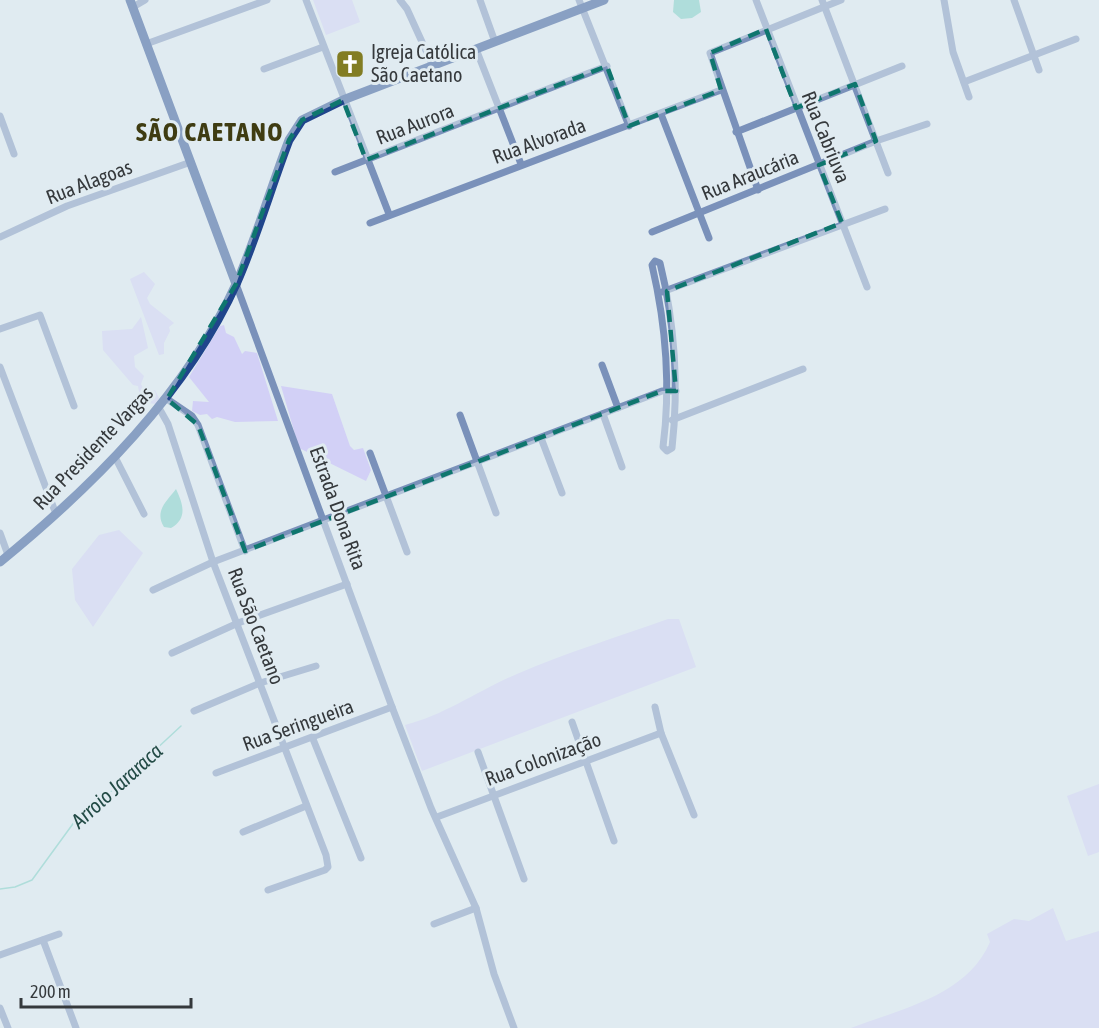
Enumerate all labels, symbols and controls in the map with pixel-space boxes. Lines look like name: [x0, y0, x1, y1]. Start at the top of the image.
place label: Igreja Católica São Caetano: [371, 40, 476, 86]
church icon: Igreja Católica São Caetano: [334, 48, 366, 80]
street label: Rua Cabriuva: [798, 88, 855, 186]
street label: Rua Aurora: [373, 98, 457, 149]
street label: Rua Alvorada: [489, 113, 589, 168]
district label: SÃO CAETANO: [136, 117, 284, 147]
street label: Rua Araucária: [698, 145, 802, 204]
street label: Rua Alagoas: [43, 155, 135, 208]
street label: Rua Presidente Vargas: [28, 381, 157, 514]
street label: Estrada Dona Rita: [305, 443, 371, 573]
street label: Rua São Caetano: [224, 564, 289, 687]
street label: Rua Seringueira: [239, 694, 356, 755]
street label: Rua Colonização: [482, 727, 604, 790]
water label: Arroio Jararaca: [65, 738, 167, 833]
scale bar: [21, 971, 190, 1009]
text: 200 m: [30, 981, 71, 1002]

